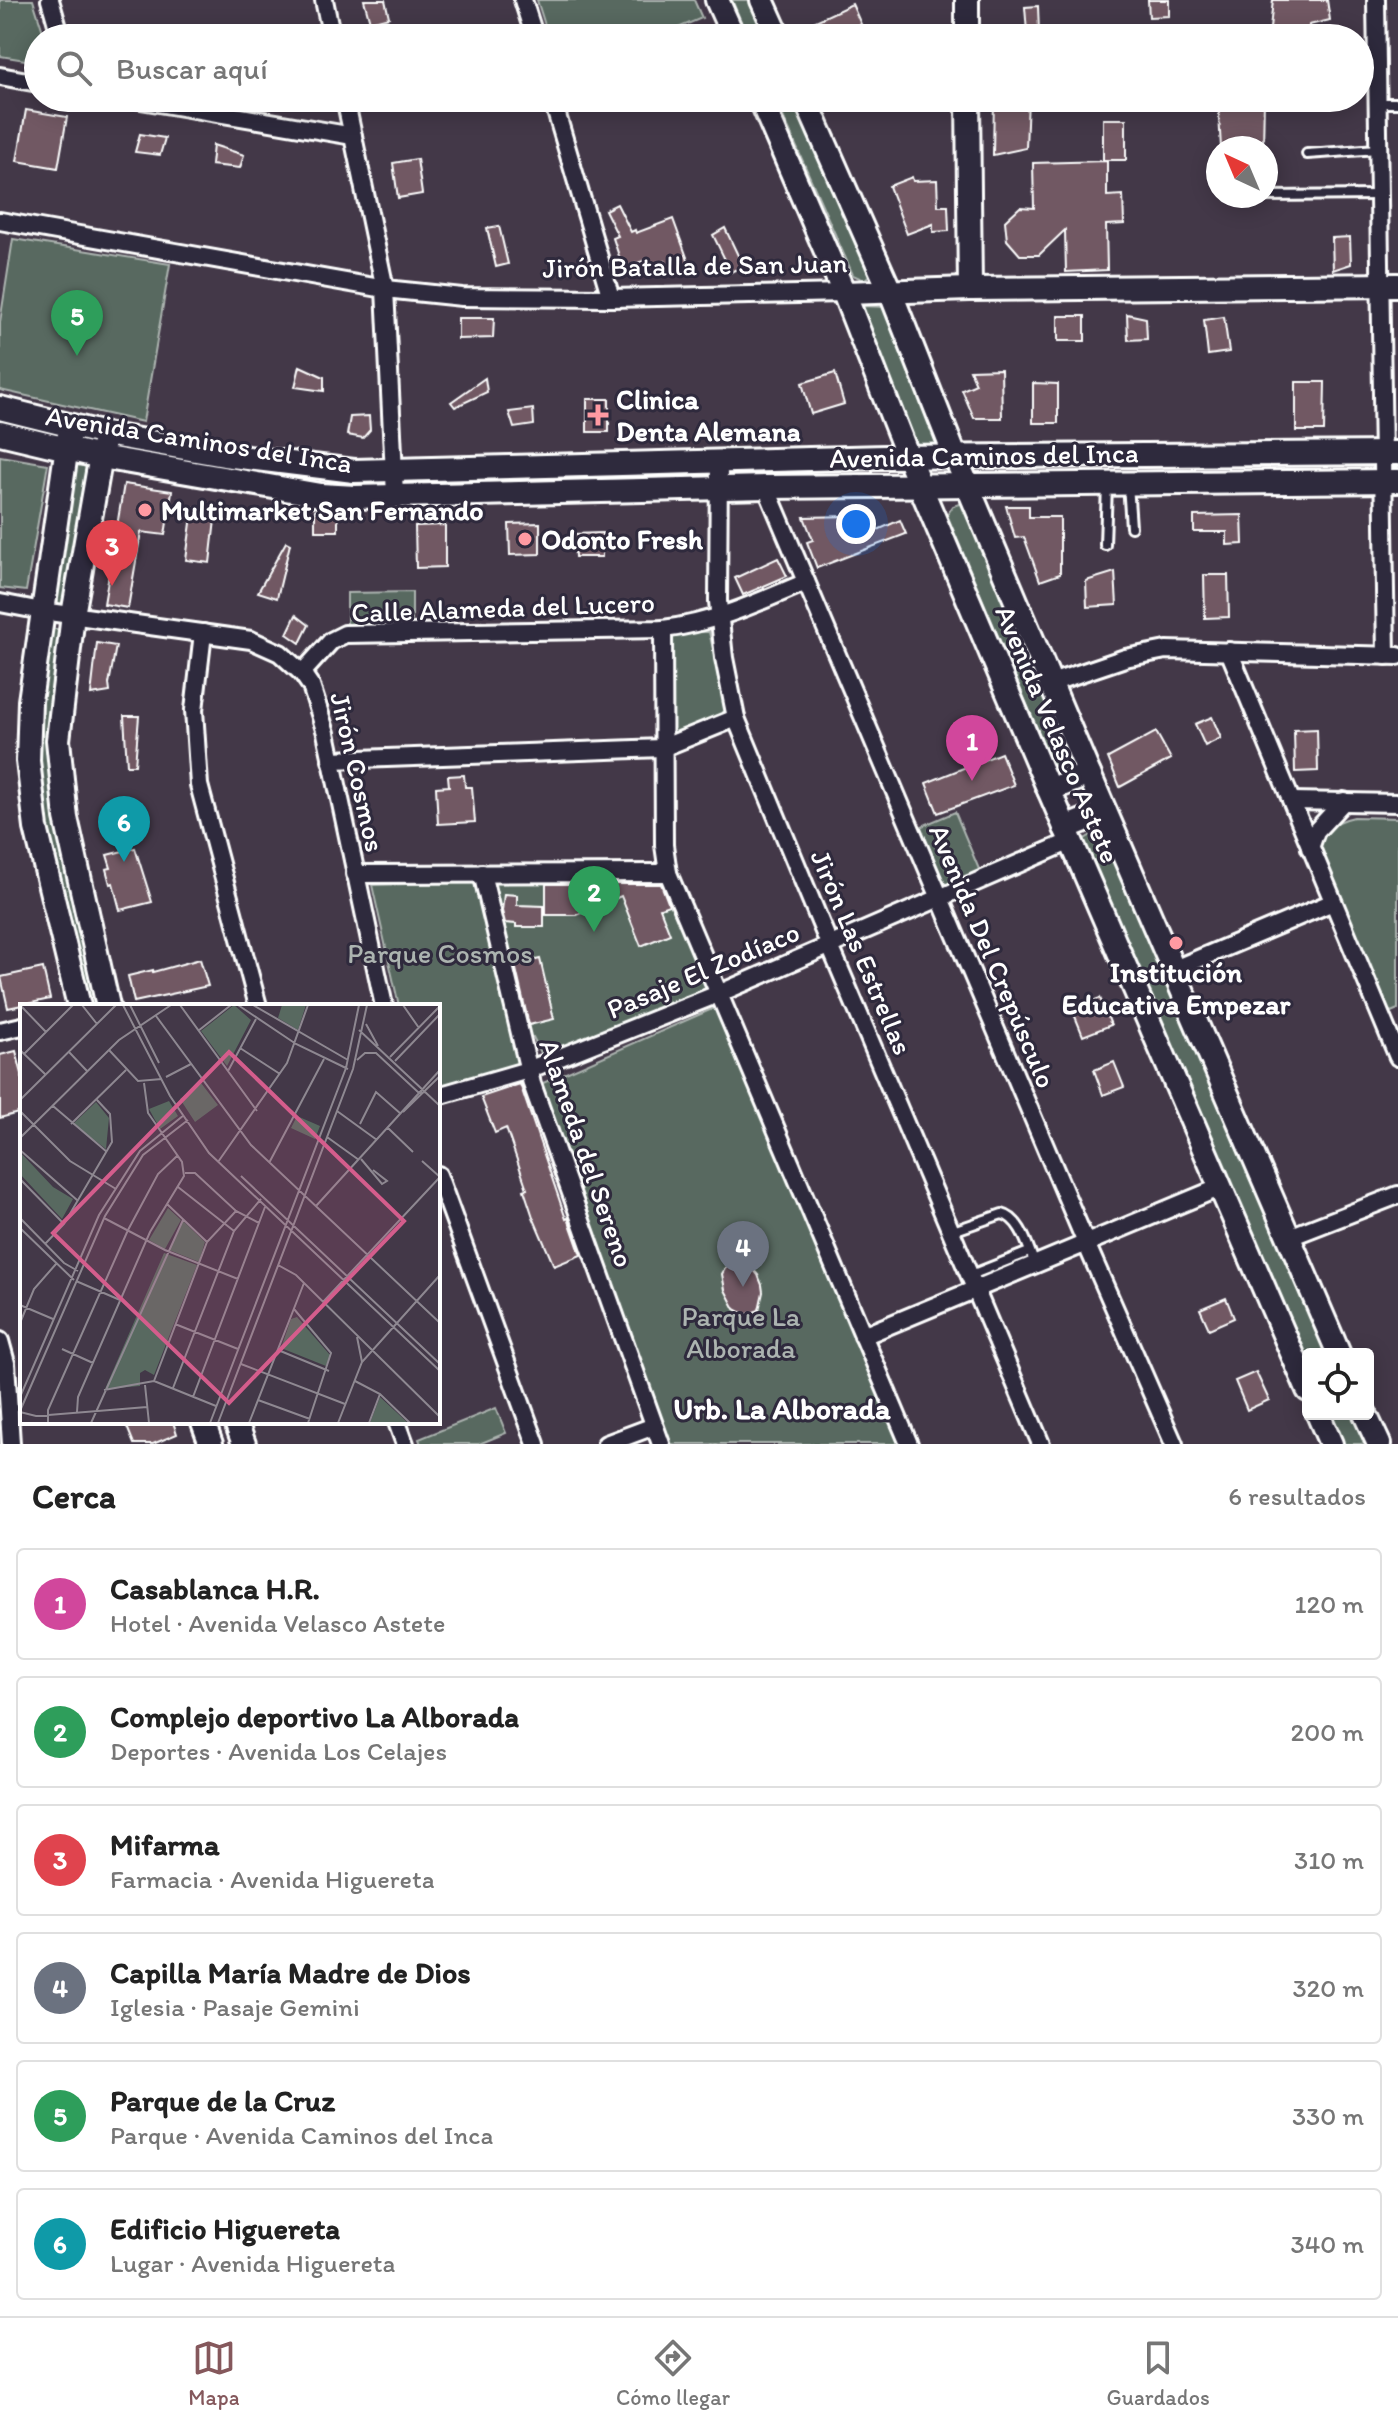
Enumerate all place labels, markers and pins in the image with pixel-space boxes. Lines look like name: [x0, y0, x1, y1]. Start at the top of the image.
pin: 5: [51, 290, 103, 356]
place label: Clinica Denta Alemana: [616, 382, 801, 448]
marker: Clinica Denta Alemana: [587, 404, 609, 426]
place label: Multimarket San Fernando: [161, 493, 483, 527]
marker: Multimarket San Fernando: [136, 501, 154, 519]
pin: 3: [86, 520, 138, 586]
place label: Odonto Fresh: [541, 522, 704, 556]
marker: Odonto Fresh: [516, 530, 534, 548]
pin: 1: [946, 715, 998, 781]
pin: 6: [98, 796, 150, 862]
pin: 2: [568, 866, 620, 932]
marker: Institución Educativa Empezar: [1167, 934, 1185, 952]
place label: Institución Educativa Empezar: [1062, 955, 1291, 1021]
pin: 4: [717, 1221, 769, 1287]

